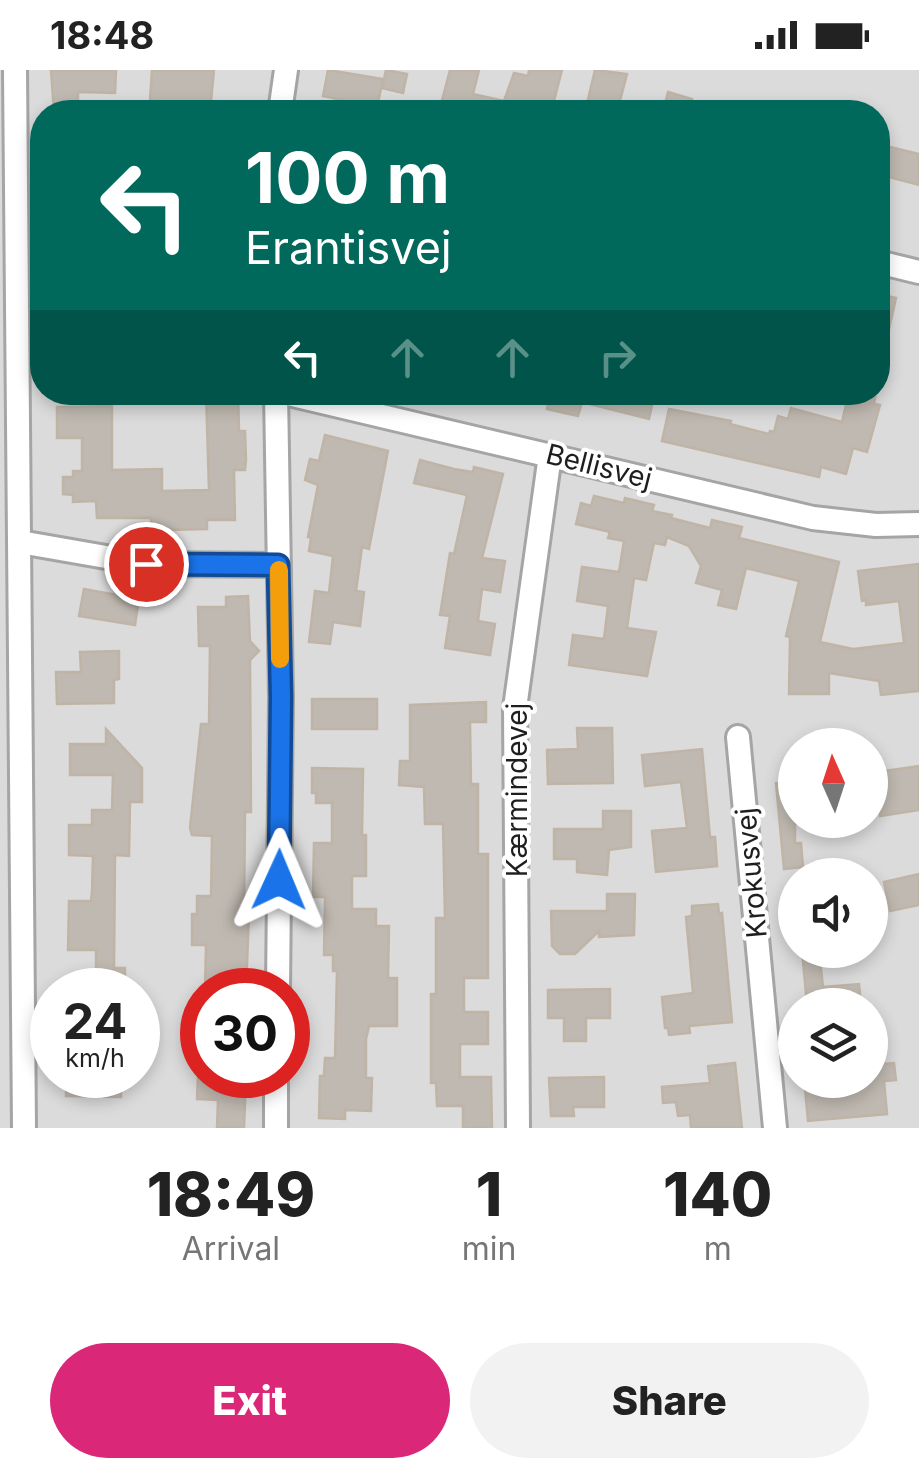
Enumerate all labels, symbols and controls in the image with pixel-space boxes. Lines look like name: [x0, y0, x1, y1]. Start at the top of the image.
text: 18:48: [50, 12, 154, 58]
text: 100 m: [245, 135, 450, 220]
icon: left: [80, 140, 210, 270]
text: Erantisvej: [245, 220, 452, 275]
icon: left: [275, 330, 330, 385]
icon: ahead: [380, 330, 435, 385]
icon: ahead: [485, 330, 540, 385]
icon: right: [590, 330, 645, 385]
street label: Bellisvej: [542, 436, 656, 496]
pin: [104, 522, 189, 607]
icon: arrive: [119, 537, 174, 592]
street label: Kærmindevej: [500, 703, 534, 877]
north arrow: [778, 728, 888, 838]
map controls: [778, 728, 888, 1098]
street label: Krokusvej: [728, 806, 774, 940]
position arrow: [227, 828, 331, 932]
button: sound: [778, 858, 888, 968]
speed limit sign: 30: [180, 968, 310, 1098]
button: layers: [778, 988, 888, 1098]
text: 24: [63, 991, 127, 1051]
text: km/h: [65, 1043, 125, 1073]
text: 18:49: [147, 1158, 315, 1230]
text: 1: [476, 1158, 502, 1230]
text: 140: [663, 1158, 772, 1230]
text: Arrival: [182, 1229, 280, 1268]
text: min: [462, 1229, 516, 1268]
text: m: [704, 1229, 732, 1268]
button: Exit: [50, 1343, 450, 1458]
button: Share: [470, 1343, 869, 1458]

